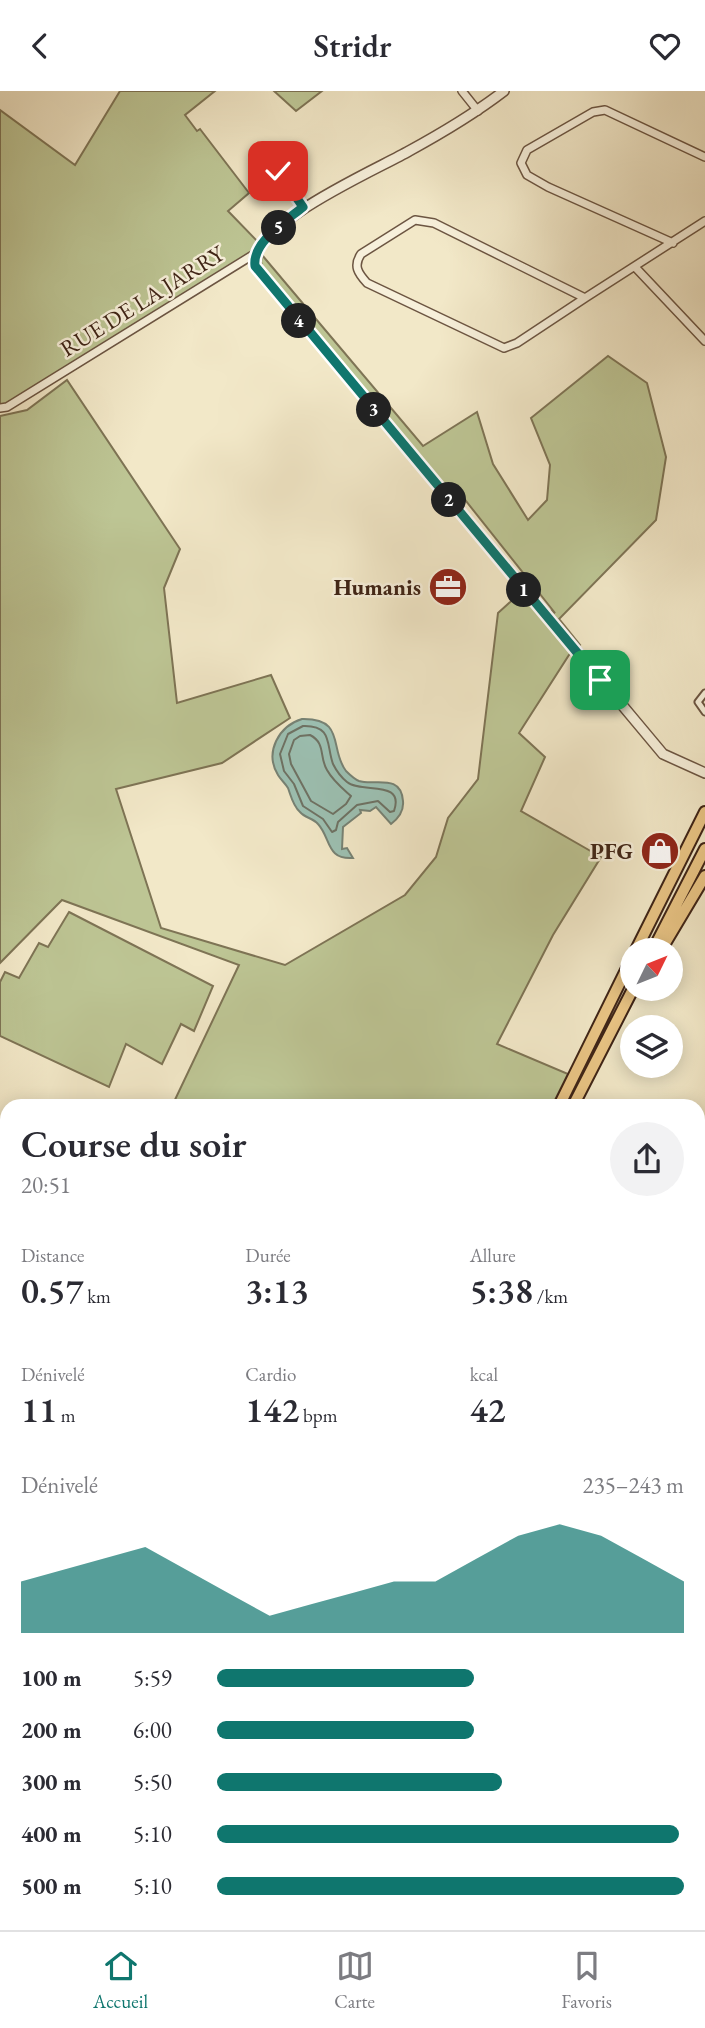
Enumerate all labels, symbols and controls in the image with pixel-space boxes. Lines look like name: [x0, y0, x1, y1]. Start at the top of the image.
text: Stridr: [314, 25, 391, 67]
icon: back: [21, 27, 59, 65]
icon: heart: [646, 27, 684, 65]
pin: [248, 141, 308, 201]
icon: check: [259, 152, 297, 190]
pin: 5: [262, 211, 296, 245]
text: 5: [273, 215, 284, 240]
street label: RUE DE LA JARRY: [54, 238, 231, 363]
pin: 4: [282, 303, 316, 338]
text: 4: [293, 308, 304, 333]
pin: 3: [356, 393, 392, 427]
text: 3: [368, 397, 379, 422]
pin: 2: [432, 483, 466, 517]
text: 2: [443, 487, 454, 512]
office icon: Humanis: [427, 566, 469, 608]
place label: Humanis: [334, 572, 421, 602]
pin: 1: [506, 573, 542, 607]
text: 1: [518, 577, 529, 602]
pin: [570, 650, 630, 710]
icon: arrive: [581, 661, 619, 699]
shop icon: PFG: [639, 830, 681, 872]
place label: PFG: [590, 836, 633, 866]
north arrow: [620, 938, 682, 1001]
map controls: [620, 938, 683, 1078]
button: layers: [620, 1015, 683, 1078]
text: Course du soir: [21, 1119, 247, 1168]
button: share: [610, 1122, 684, 1196]
text: 20:51: [21, 1170, 71, 1200]
text: Distance: [21, 1243, 84, 1268]
text: Durée: [245, 1243, 291, 1268]
text: Allure: [470, 1243, 516, 1268]
text: 0.57: [21, 1268, 83, 1313]
text: 3:13: [245, 1268, 309, 1313]
text: 5:38: [470, 1268, 533, 1313]
text: km: [83, 1284, 111, 1309]
text: /km: [533, 1284, 568, 1309]
text: Dénivelé: [21, 1362, 85, 1387]
text: Cardio: [245, 1362, 296, 1387]
text: kcal: [470, 1362, 498, 1387]
text: 11: [21, 1387, 57, 1432]
text: 142: [245, 1387, 299, 1432]
text: 42: [470, 1387, 506, 1432]
text: m: [57, 1403, 76, 1428]
text: bpm: [299, 1403, 337, 1428]
text: Dénivelé: [21, 1470, 98, 1500]
text: 235–243 m: [583, 1470, 684, 1500]
text: 100 m: [21, 1663, 82, 1693]
text: 5:59: [133, 1663, 172, 1693]
text: 200 m: [21, 1715, 82, 1745]
text: 6:00: [133, 1715, 172, 1745]
text: 300 m: [21, 1767, 82, 1797]
text: 5:50: [133, 1767, 172, 1797]
text: 400 m: [21, 1819, 82, 1849]
text: 5:10: [133, 1819, 172, 1849]
text: 500 m: [21, 1871, 82, 1901]
text: 5:10: [133, 1871, 172, 1901]
tab: Accueil: [93, 1947, 148, 2014]
tab: Carte: [334, 1947, 375, 2014]
tab: Favoris: [561, 1947, 612, 2014]

